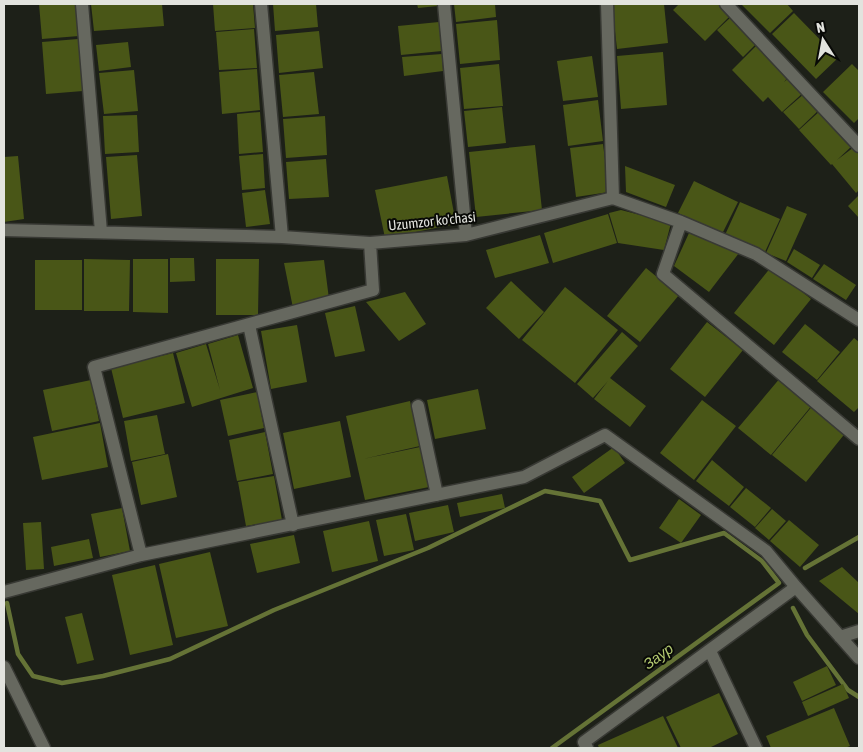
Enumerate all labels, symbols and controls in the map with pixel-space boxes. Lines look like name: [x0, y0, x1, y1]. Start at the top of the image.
north arrow: [798, 15, 848, 65]
text: N: [815, 19, 826, 36]
street label: Uzumzor ko'chasi: [387, 208, 477, 234]
water label: Заур: [640, 639, 676, 673]

